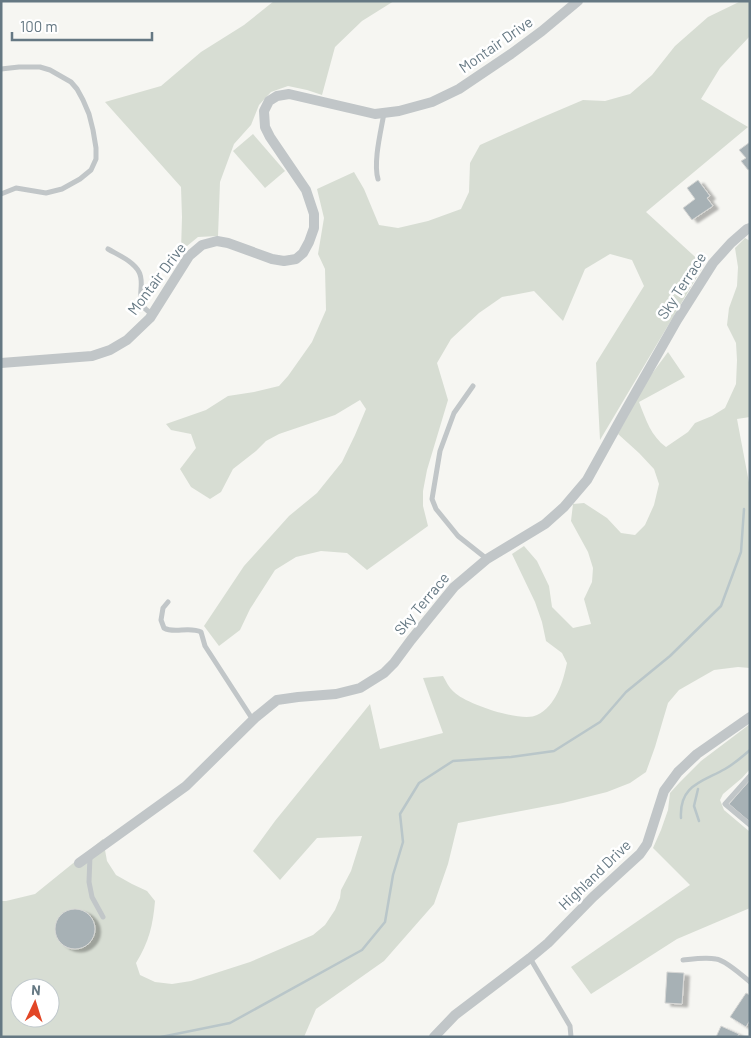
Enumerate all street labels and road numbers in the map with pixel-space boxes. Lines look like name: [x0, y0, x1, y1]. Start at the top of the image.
street label: Montair Drive: [455, 12, 536, 76]
street label: Montair Drive: [123, 239, 189, 318]
street label: Sky Terrace: [653, 249, 709, 322]
street label: Sky Terrace: [390, 568, 453, 638]
street label: Highland Drive: [554, 835, 634, 913]

